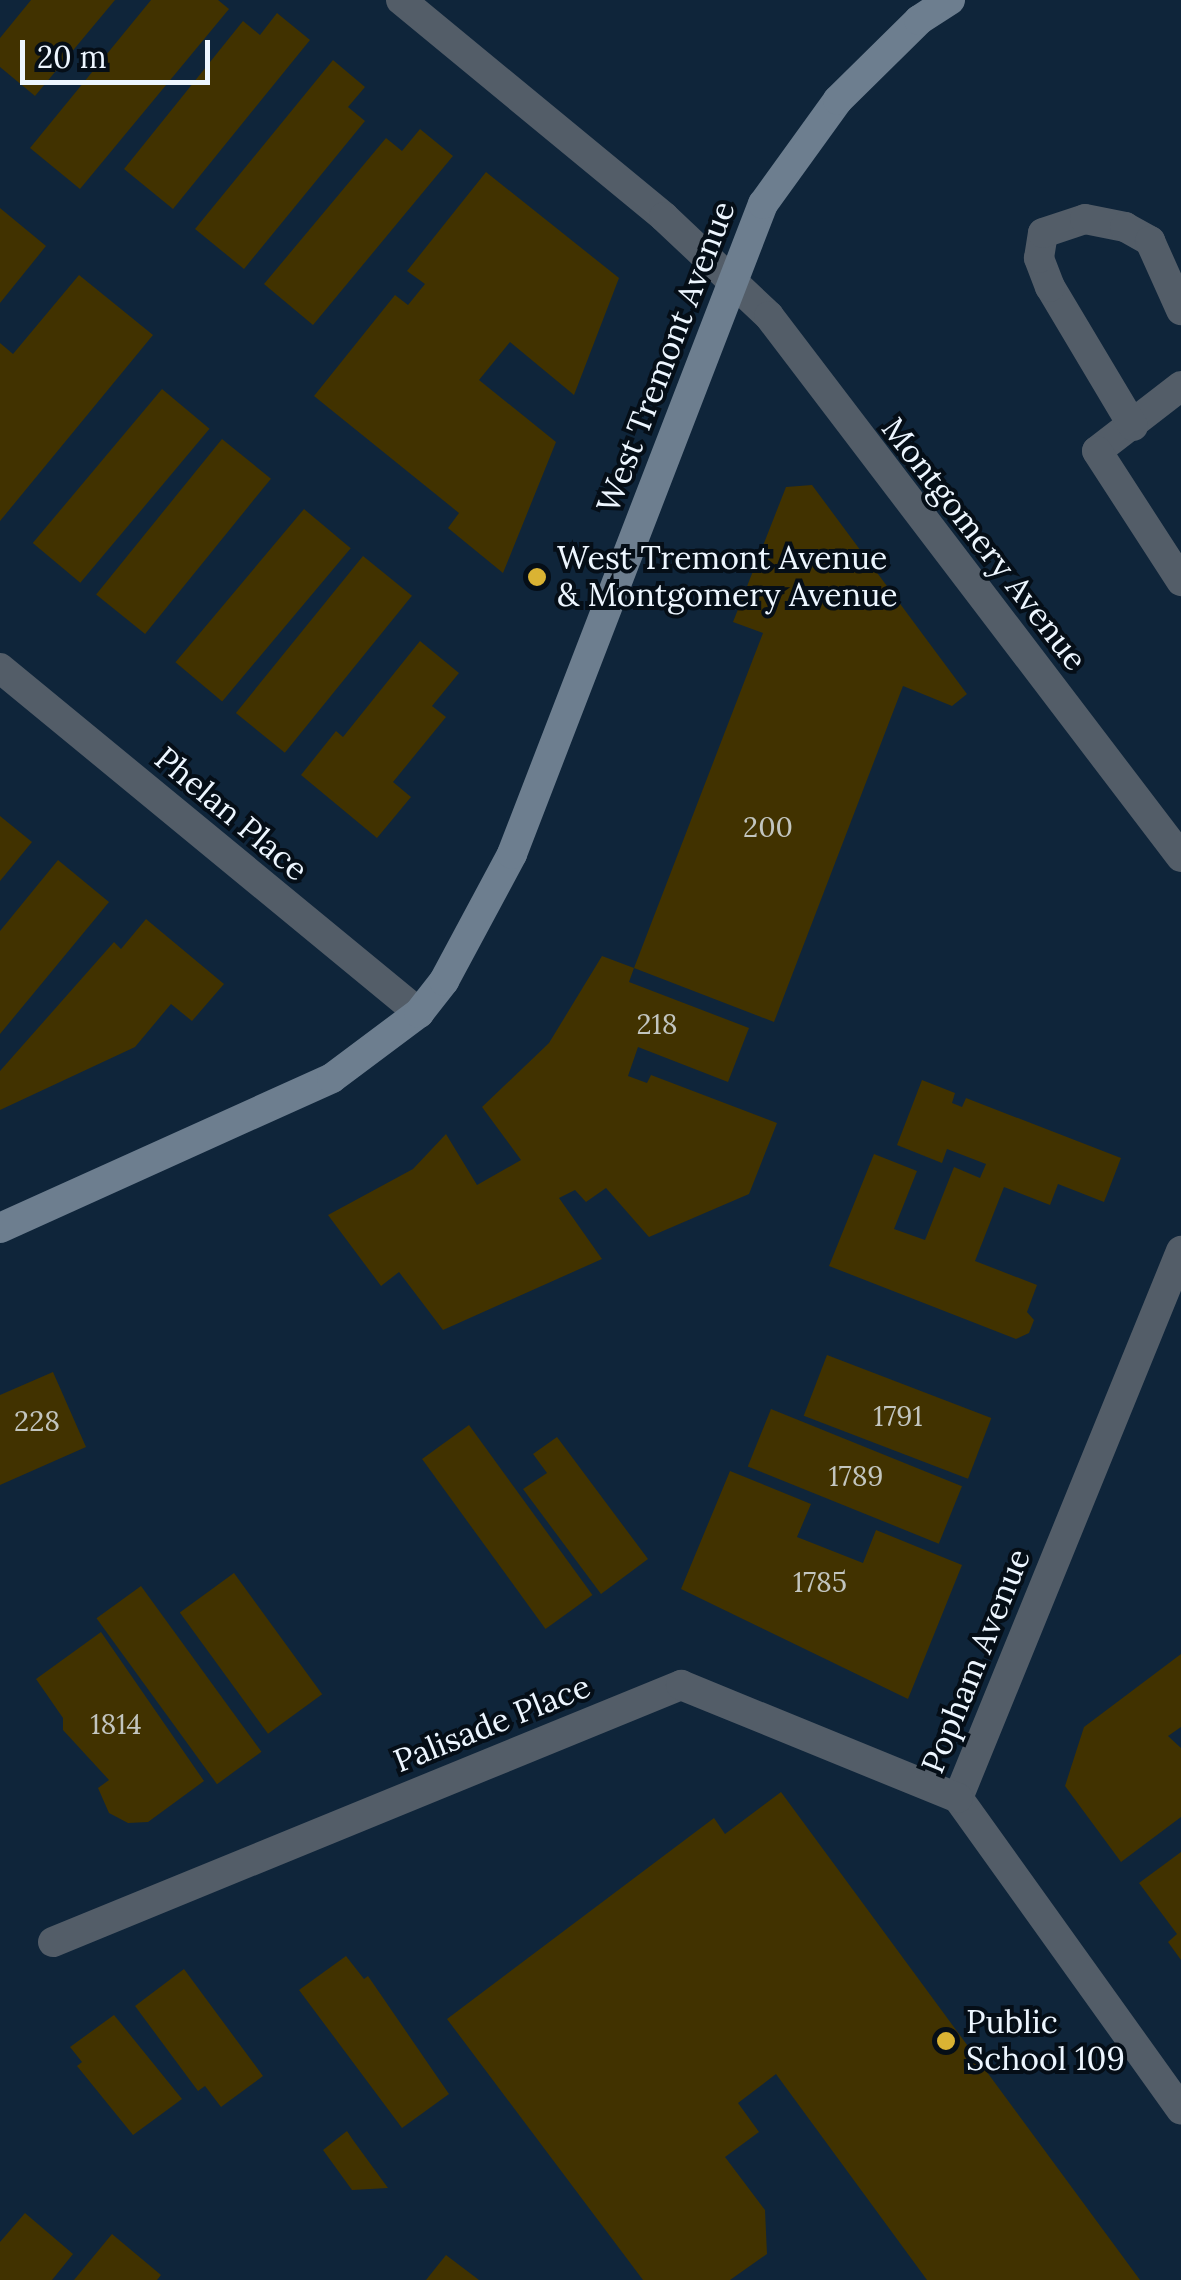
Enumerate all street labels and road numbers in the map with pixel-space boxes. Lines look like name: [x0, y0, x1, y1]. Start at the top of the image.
street label: West Tremont Avenue: [589, 196, 743, 518]
street label: Montgomery Avenue: [873, 410, 1095, 678]
street label: Phelan Place: [147, 739, 315, 889]
street label: Popham Avenue: [914, 1543, 1038, 1779]
street label: Palisade Place: [388, 1667, 596, 1781]

